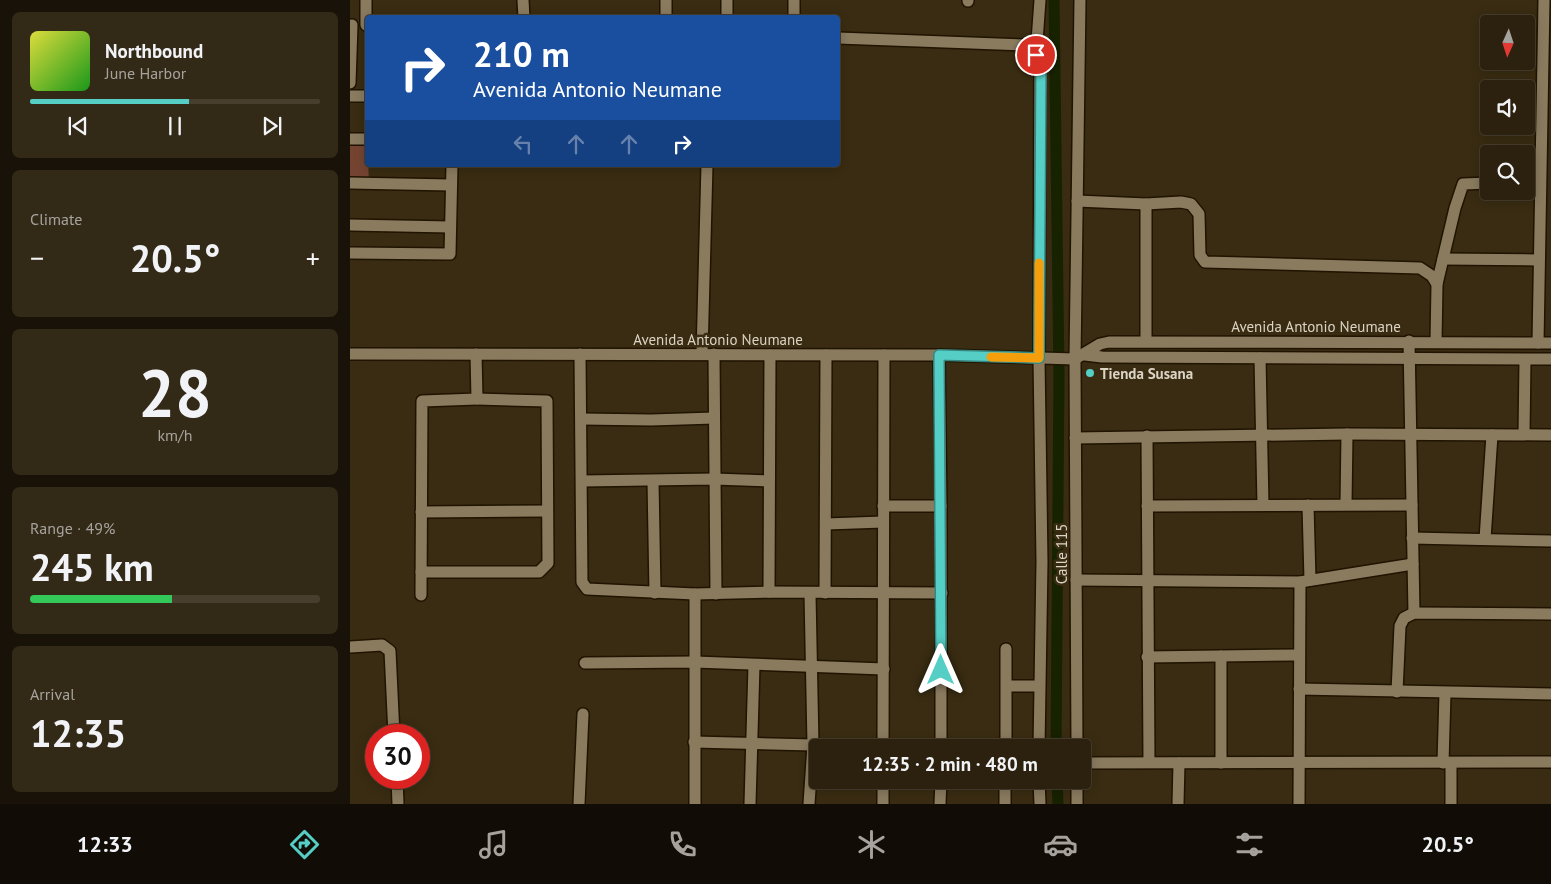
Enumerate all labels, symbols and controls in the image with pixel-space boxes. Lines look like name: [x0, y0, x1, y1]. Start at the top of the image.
north arrow: [1480, 15, 1535, 70]
map controls: [1480, 15, 1535, 200]
text: 210 m: [473, 31, 570, 77]
pin: [1015, 34, 1057, 76]
icon: right: [390, 35, 455, 100]
text: Northbound: [105, 39, 203, 63]
icon: arrive: [1022, 41, 1050, 69]
text: June Harbor: [105, 63, 186, 83]
text: Avenida Antonio Neumane: [473, 75, 722, 103]
button: sound: [1480, 80, 1535, 135]
icon: previous: [64, 112, 92, 140]
icon: pause: [161, 112, 189, 140]
icon: next: [258, 112, 286, 140]
icon: left: [509, 130, 537, 158]
icon: ahead: [562, 130, 590, 158]
icon: ahead: [615, 130, 643, 158]
icon: right: [668, 130, 696, 158]
button: search: [1480, 145, 1535, 200]
text: Climate: [30, 209, 82, 229]
text: 20.5°: [130, 233, 220, 282]
text: −: [30, 239, 44, 276]
text: +: [306, 239, 320, 276]
street label: Avenida Antonio Neumane: [1231, 317, 1401, 336]
street label: Avenida Antonio Neumane: [633, 330, 803, 349]
text: 28: [138, 350, 212, 434]
place label: Tienda Susana: [1100, 364, 1193, 383]
marker: Tienda Susana: [1084, 367, 1096, 379]
text: km/h: [157, 425, 193, 445]
text: Range · 49%: [30, 518, 115, 538]
street label: Calle 115: [1052, 524, 1071, 584]
text: 245 km: [30, 542, 154, 591]
position arrow: [914, 643, 966, 695]
text: Arrival: [30, 684, 75, 704]
text: 12:35: [30, 708, 126, 757]
speed limit sign: 30: [365, 724, 430, 789]
text: 12:35 · 2 min · 480 m: [862, 752, 1038, 776]
icon: directions: [287, 827, 322, 862]
icon: music: [476, 827, 511, 862]
icon: phone: [665, 827, 700, 862]
icon: climate: [854, 827, 889, 862]
icon: car: [1043, 827, 1078, 862]
icon: filters: [1232, 827, 1267, 862]
text: 12:33: [77, 830, 133, 858]
text: 20.5°: [1421, 830, 1474, 858]

